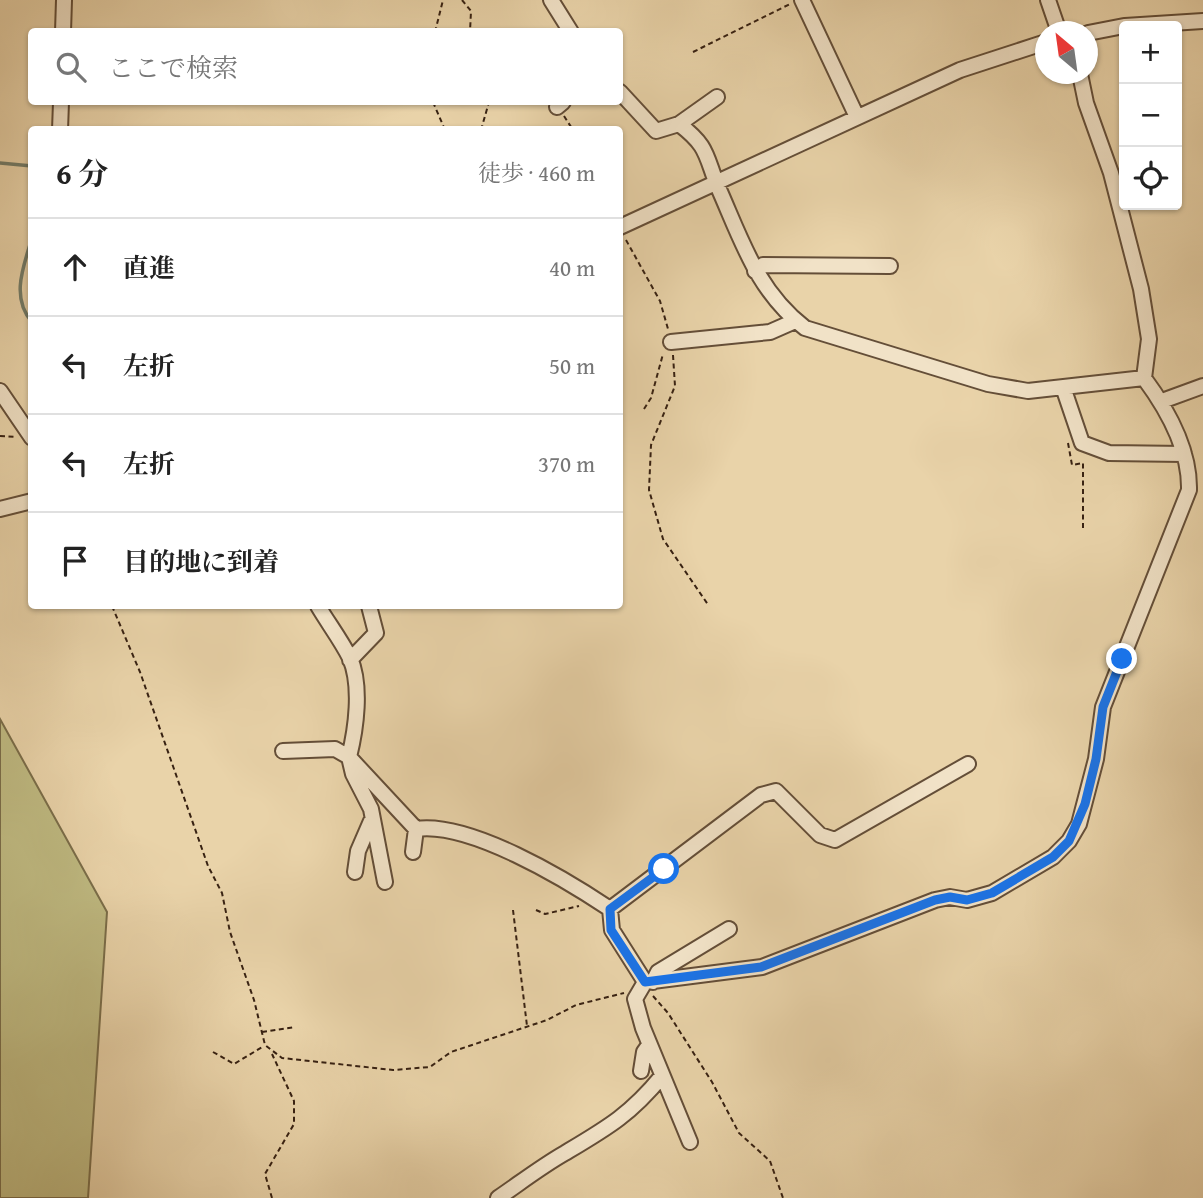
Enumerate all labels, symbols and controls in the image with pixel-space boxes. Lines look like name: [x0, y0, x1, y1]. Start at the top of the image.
north arrow: [1035, 21, 1098, 84]
map controls: [1119, 21, 1182, 210]
button: +: [1119, 21, 1182, 84]
search box: [28, 28, 623, 105]
icon: search: [52, 48, 90, 86]
text: ここで検索: [108, 48, 238, 87]
button: −: [1119, 84, 1182, 147]
button: locate: [1119, 147, 1182, 210]
text: 6 分: [56, 151, 108, 195]
text: 徒歩 · 460 m: [478, 156, 595, 189]
icon: ahead: [56, 248, 94, 286]
text: 直進: [123, 248, 175, 287]
text: 40 m: [549, 251, 595, 284]
icon: left: [56, 346, 94, 384]
text: 左折: [123, 346, 175, 385]
text: 50 m: [549, 349, 595, 382]
icon: left: [56, 444, 94, 482]
text: 左折: [123, 444, 175, 483]
text: 370 m: [538, 447, 595, 480]
icon: arrive: [56, 542, 94, 580]
text: 目的地に到着: [123, 542, 279, 581]
route end: [1106, 643, 1137, 674]
route start: [648, 853, 679, 884]

